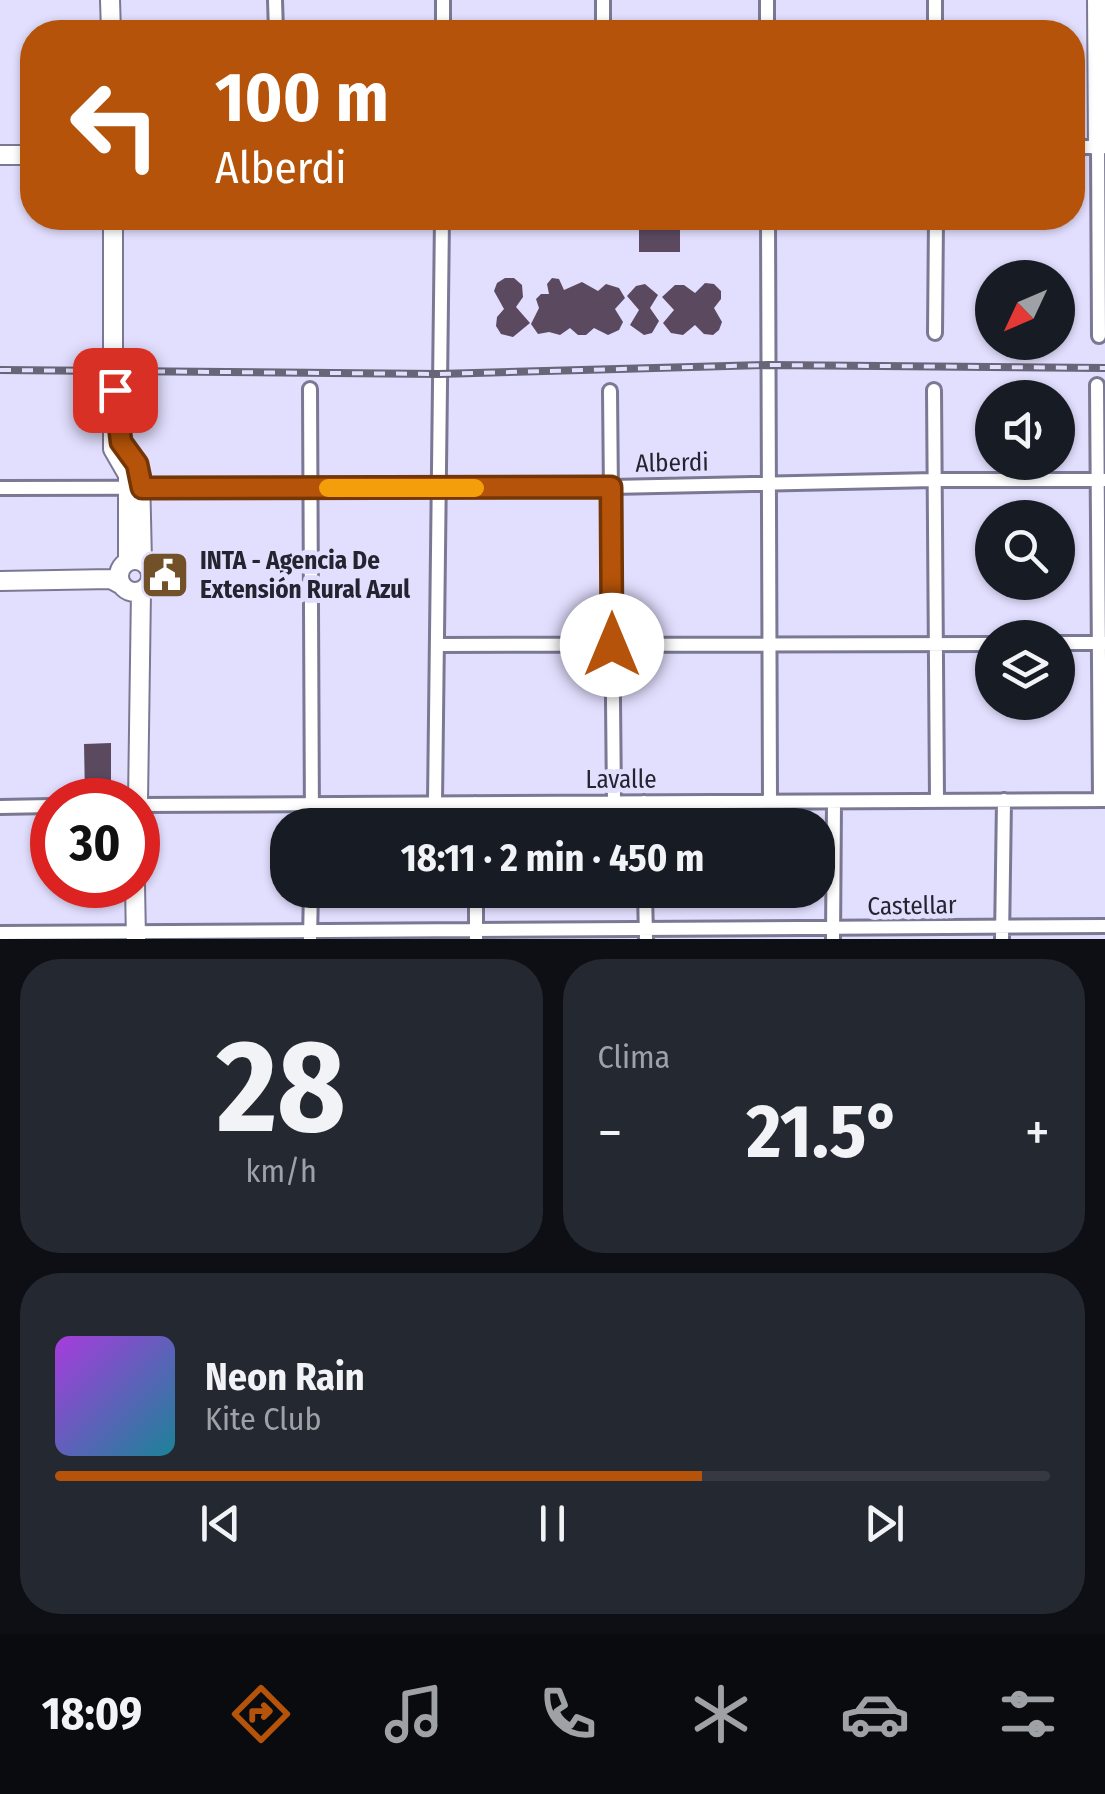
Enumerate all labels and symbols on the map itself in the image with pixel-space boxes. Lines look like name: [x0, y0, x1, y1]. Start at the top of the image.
north arrow: [975, 260, 1075, 360]
pin: [73, 348, 158, 433]
street label: Alberdi: [635, 447, 709, 479]
place label: INTA - Agencia De Extensión Rural Azul: [200, 546, 410, 605]
public building icon: INTA - Agencia De Extensión Rural Azul: [139, 549, 191, 601]
position arrow: [560, 593, 664, 697]
street label: Lavalle: [586, 765, 656, 795]
speed limit sign: 30: [30, 778, 160, 908]
street label: Castellar: [867, 890, 957, 922]

